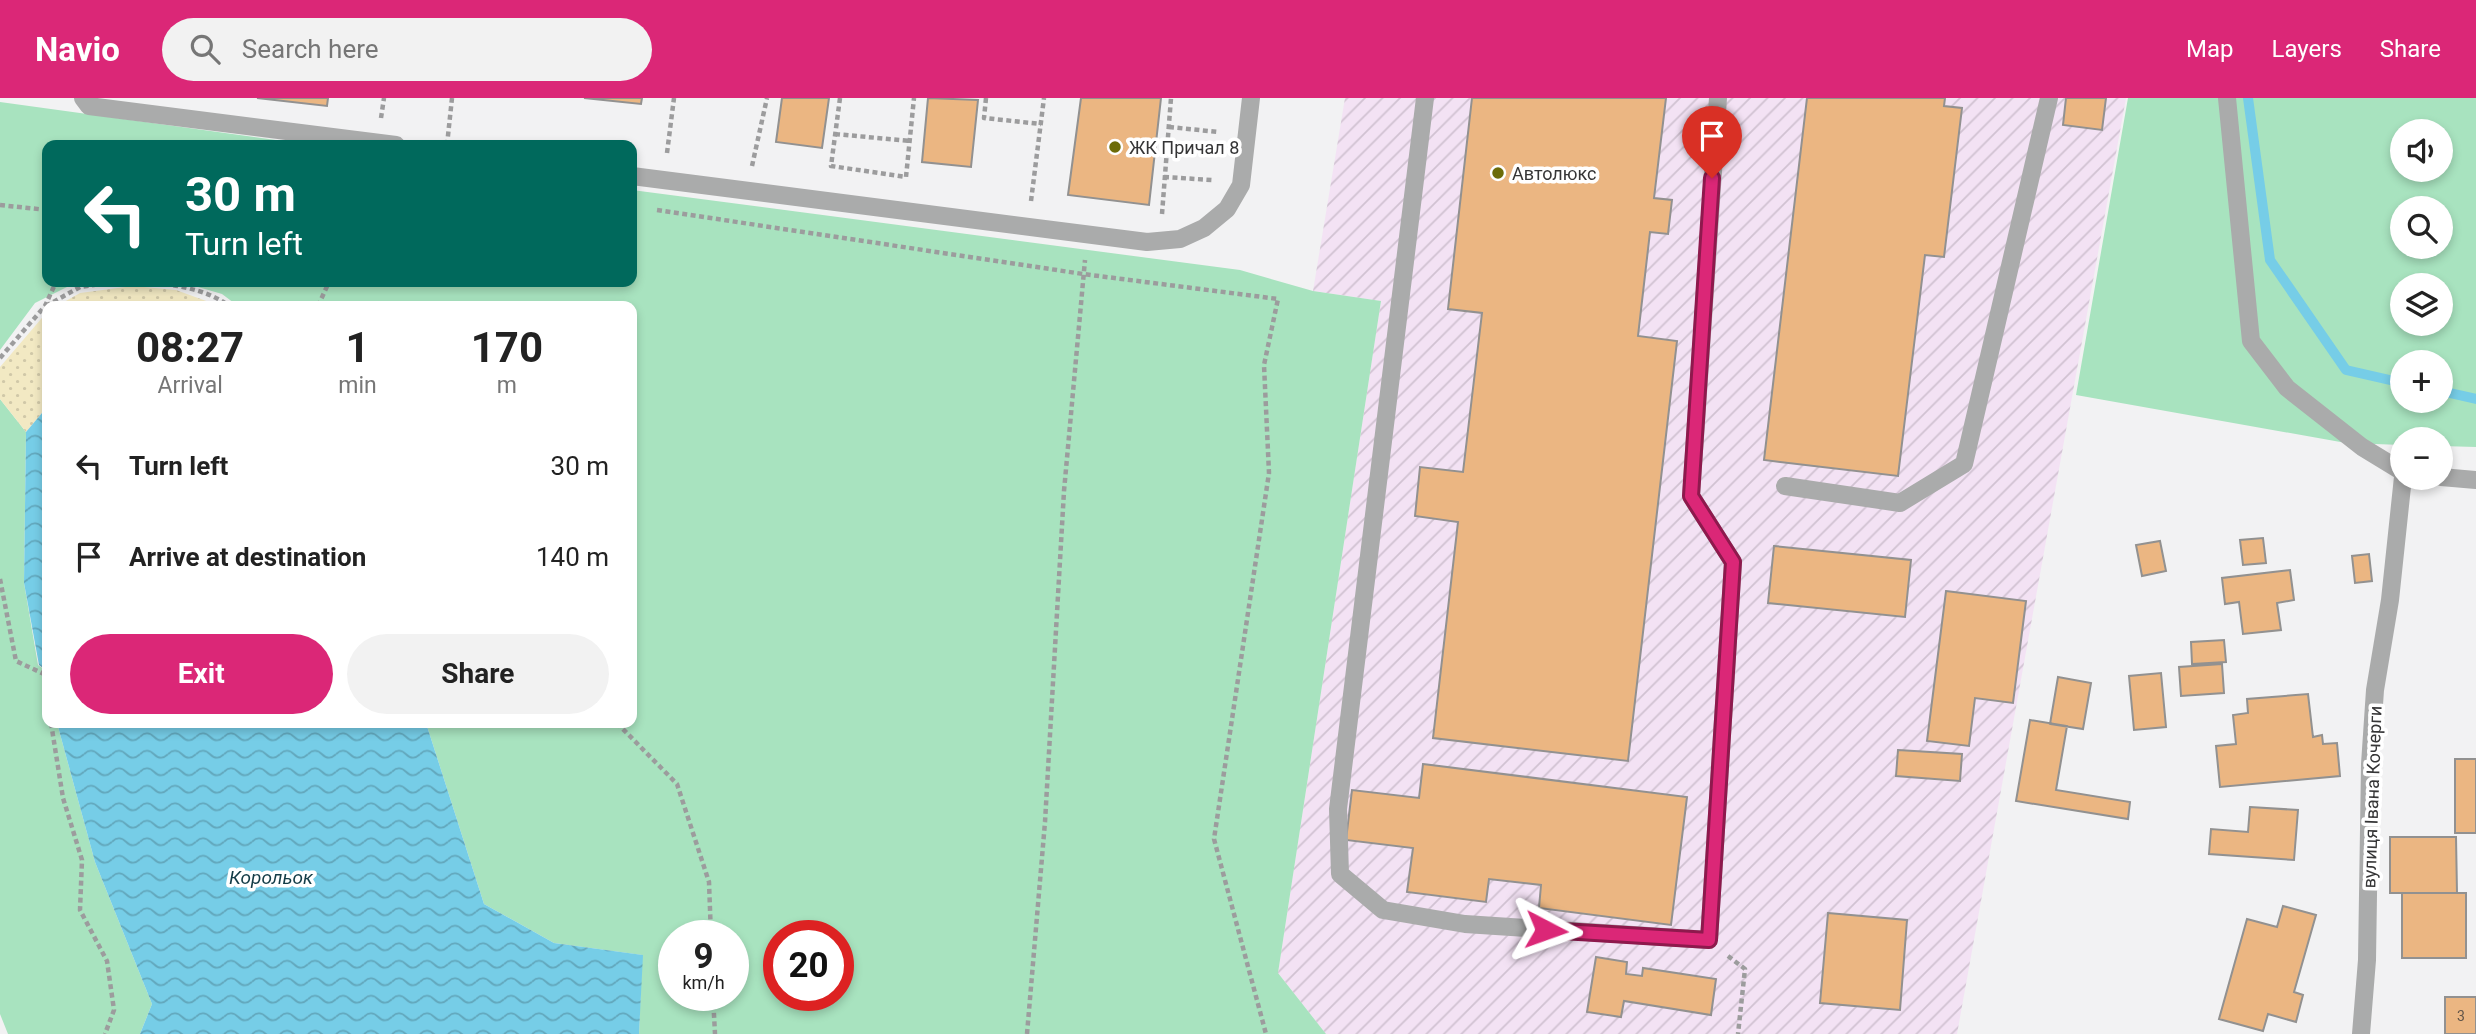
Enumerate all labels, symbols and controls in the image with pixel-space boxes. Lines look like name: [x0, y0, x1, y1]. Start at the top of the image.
search box: [162, 18, 652, 81]
text: Navio: [35, 30, 120, 69]
icon: search: [186, 30, 224, 68]
text: Search here: [242, 34, 379, 64]
text: Map: [2186, 35, 2234, 63]
text: Layers: [2272, 35, 2342, 63]
text: Share: [2380, 35, 2441, 63]
pin: [1682, 106, 1742, 178]
icon: arrive: [1693, 117, 1731, 155]
map controls: [2390, 119, 2453, 490]
button: sound: [2390, 119, 2453, 182]
place label: ЖК Причал 8: [1129, 137, 1239, 158]
marker: ЖК Причал 8: [1107, 139, 1123, 155]
place label: Автолюкс: [1512, 163, 1596, 184]
marker: Автолюкс: [1490, 165, 1506, 181]
text: 30 m: [185, 166, 296, 223]
icon: left: [70, 168, 161, 259]
button: search: [2390, 196, 2453, 259]
text: Turn left: [185, 225, 303, 263]
button: layers: [2390, 273, 2453, 336]
text: 08:27: [136, 323, 244, 372]
text: 1: [345, 323, 370, 372]
text: 170: [471, 323, 543, 372]
button: +: [2390, 350, 2453, 413]
text: Arrival: [157, 372, 223, 399]
text: min: [338, 372, 377, 399]
text: m: [497, 372, 517, 399]
button: −: [2390, 427, 2453, 490]
icon: left: [70, 447, 108, 485]
text: Turn left: [129, 451, 228, 481]
text: 30 m: [551, 451, 609, 481]
icon: arrive: [70, 538, 108, 576]
text: Arrive at destination: [129, 542, 366, 572]
text: 140 m: [536, 542, 609, 572]
button: Exit: [70, 634, 333, 714]
button: Share: [347, 634, 609, 714]
street label: вулиця Івана Кочерги: [2358, 705, 2386, 889]
water label: Корольок: [229, 866, 314, 889]
position arrow: [1509, 893, 1583, 967]
speed limit sign: 20: [763, 920, 854, 1011]
text: 9: [693, 936, 714, 977]
text: km/h: [682, 972, 725, 993]
house number: 3: [2457, 1008, 2465, 1024]

